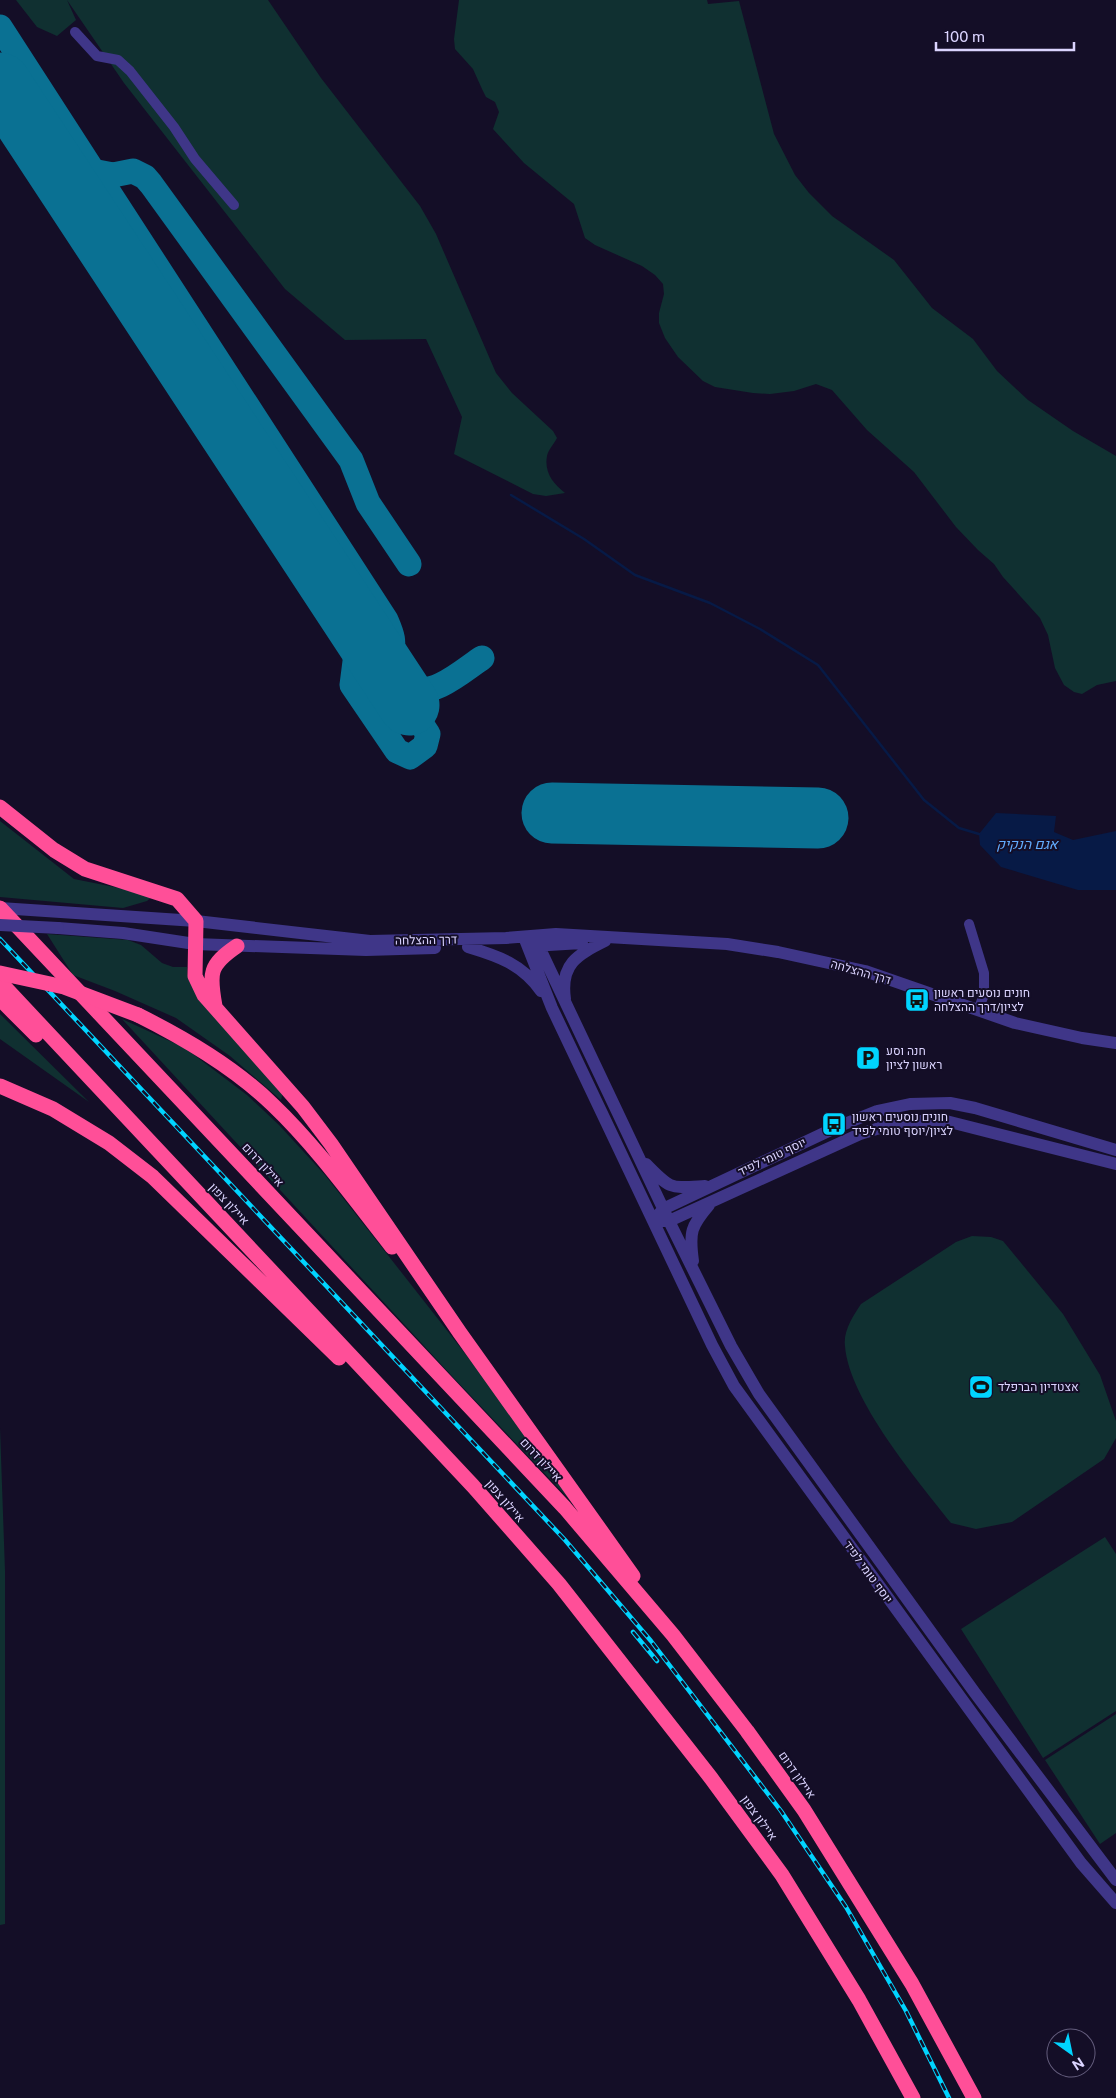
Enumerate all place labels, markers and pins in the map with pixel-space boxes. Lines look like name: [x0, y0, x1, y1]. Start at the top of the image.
place label: חונים נוסעים ראשון לציון/דרך ההצלחה: [934, 986, 1030, 1014]
bus stop icon: חונים נוסעים ראשון לציון/דרך ההצלחה: [904, 987, 930, 1013]
place label: חנה וסע ראשון לציון: [886, 1044, 942, 1072]
parking icon: חנה וסע ראשון לציון: [855, 1045, 881, 1071]
place label: חונים נוסעים ראשון לציון/יוסף טומי לפיד: [852, 1110, 953, 1138]
bus stop icon: חונים נוסעים ראשון לציון/יוסף טומי לפיד: [821, 1111, 847, 1137]
sports icon: אצטדיון הברפלד: [968, 1374, 994, 1400]
place label: אצטדיון הברפלד: [998, 1380, 1079, 1394]

